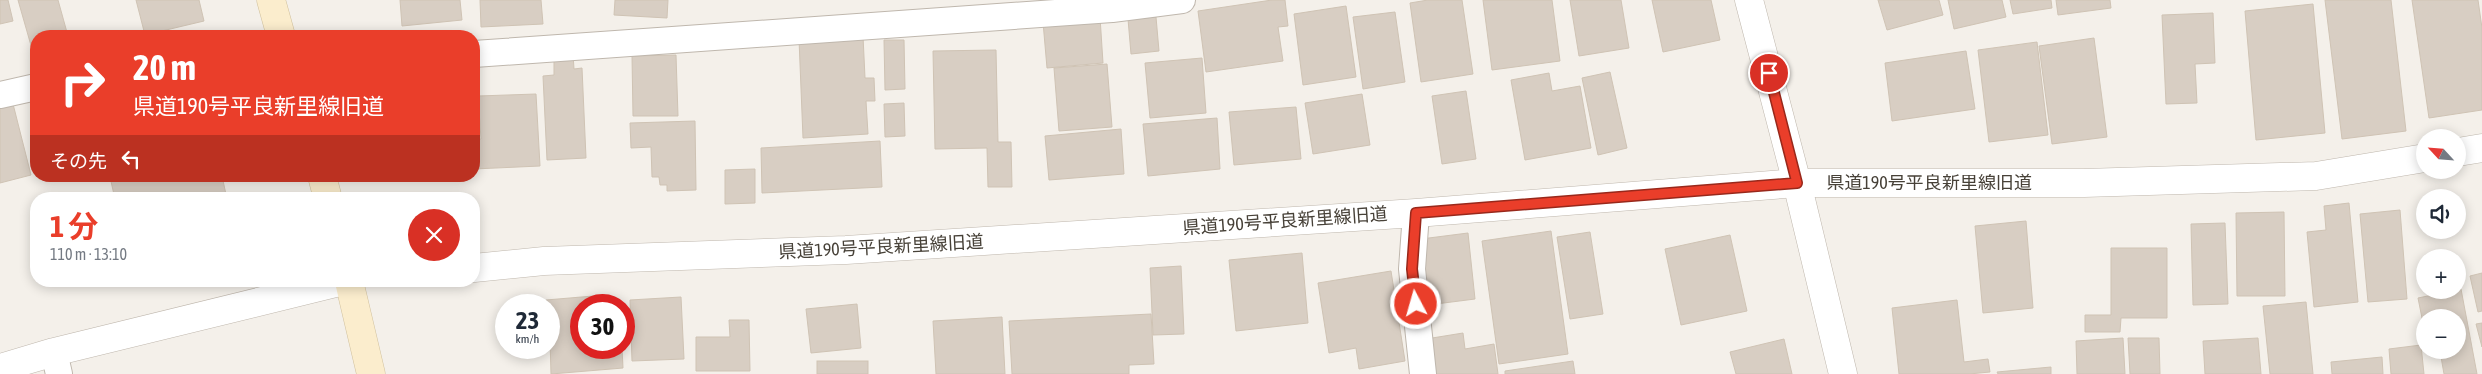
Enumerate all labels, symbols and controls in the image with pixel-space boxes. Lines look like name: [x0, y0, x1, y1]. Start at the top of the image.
text: 20 m: [133, 47, 196, 87]
icon: right: [50, 50, 115, 115]
pin: [1748, 52, 1790, 94]
icon: arrive: [1755, 59, 1783, 87]
text: 県道190号平良新里線旧道: [133, 93, 384, 119]
north arrow: [2416, 129, 2466, 179]
map controls: [2416, 129, 2466, 359]
icon: left: [117, 145, 145, 173]
text: その先: [50, 150, 107, 172]
street label: 県道190号平良新里線旧道: [1826, 172, 2032, 193]
button: sound: [2416, 189, 2466, 239]
street label: 県道190号平良新里線旧道: [1182, 203, 1388, 238]
text: 1 分: [50, 209, 98, 243]
button: close: [408, 209, 460, 261]
street label: 県道190号平良新里線旧道: [778, 231, 984, 262]
text: 110 m · 13:10: [50, 245, 127, 263]
button: +: [2416, 249, 2466, 299]
position arrow: [1389, 277, 1441, 329]
speed limit sign: 30: [570, 294, 635, 359]
text: 23: [516, 306, 539, 334]
button: −: [2416, 309, 2466, 359]
text: km/h: [516, 332, 539, 346]

